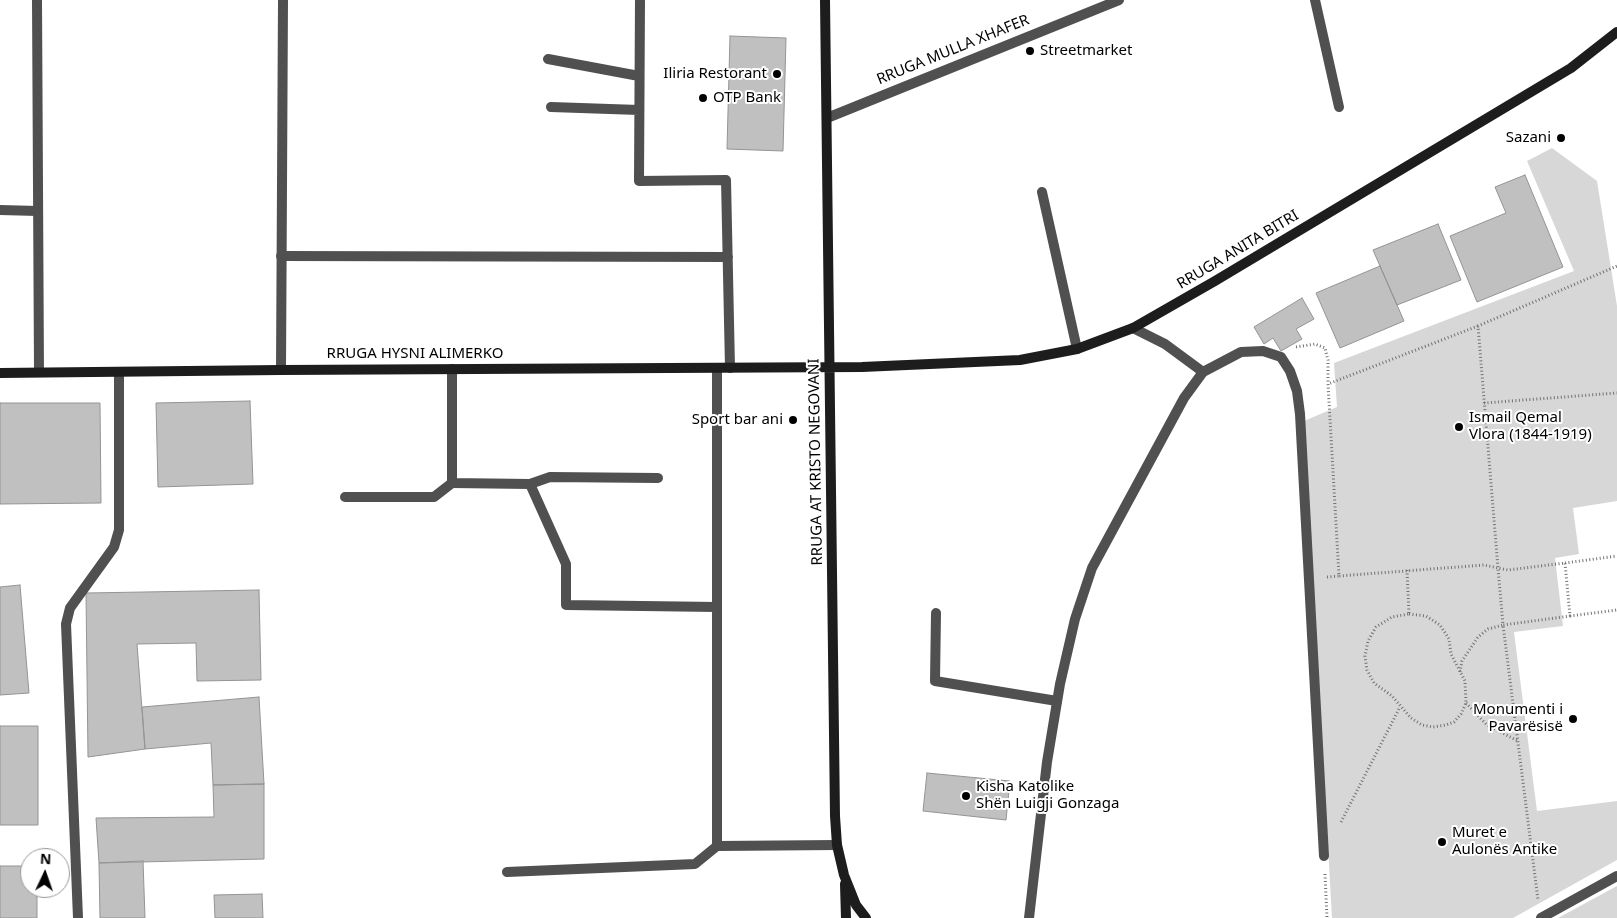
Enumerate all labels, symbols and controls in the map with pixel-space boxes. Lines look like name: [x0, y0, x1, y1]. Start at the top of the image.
street label: RRUGA MULLA XHAFER: [874, 11, 1032, 89]
place label: Streetmarket: [1040, 42, 1132, 60]
marker: Streetmarket: [1024, 45, 1036, 57]
place label: Iliria Restorant: [663, 65, 767, 83]
marker: Iliria Restorant: [771, 68, 783, 80]
place label: OTP Bank: [713, 89, 781, 107]
marker: OTP Bank: [697, 92, 709, 104]
place label: Sazani: [1506, 129, 1551, 147]
marker: Sazani: [1555, 132, 1567, 144]
street label: RRUGA ANITA BITRI: [1174, 207, 1302, 293]
street label: RRUGA HYSNI ALIMERKO: [327, 345, 503, 363]
street label: RRUGA AT KRISTO NEGOVANI: [805, 358, 827, 566]
place label: Ismail Qemal Vlora (1844-1919): [1469, 409, 1592, 444]
place label: Sport bar ani: [692, 411, 783, 429]
marker: Sport bar ani: [787, 414, 799, 426]
marker: Ismail Qemal Vlora (1844-1919): [1453, 421, 1465, 433]
place label: Monumenti i Pavarësisë: [1473, 701, 1563, 736]
marker: Monumenti i Pavarësisë: [1567, 713, 1579, 725]
place label: Kisha Katolike Shën Luigji Gonzaga: [976, 778, 1119, 813]
marker: Kisha Katolike Shën Luigji Gonzaga: [960, 790, 972, 802]
place label: Muret e Aulonës Antike: [1452, 824, 1557, 859]
marker: Muret e Aulonës Antike: [1436, 836, 1448, 848]
north arrow: [20, 848, 70, 898]
text: N: [40, 849, 52, 868]

